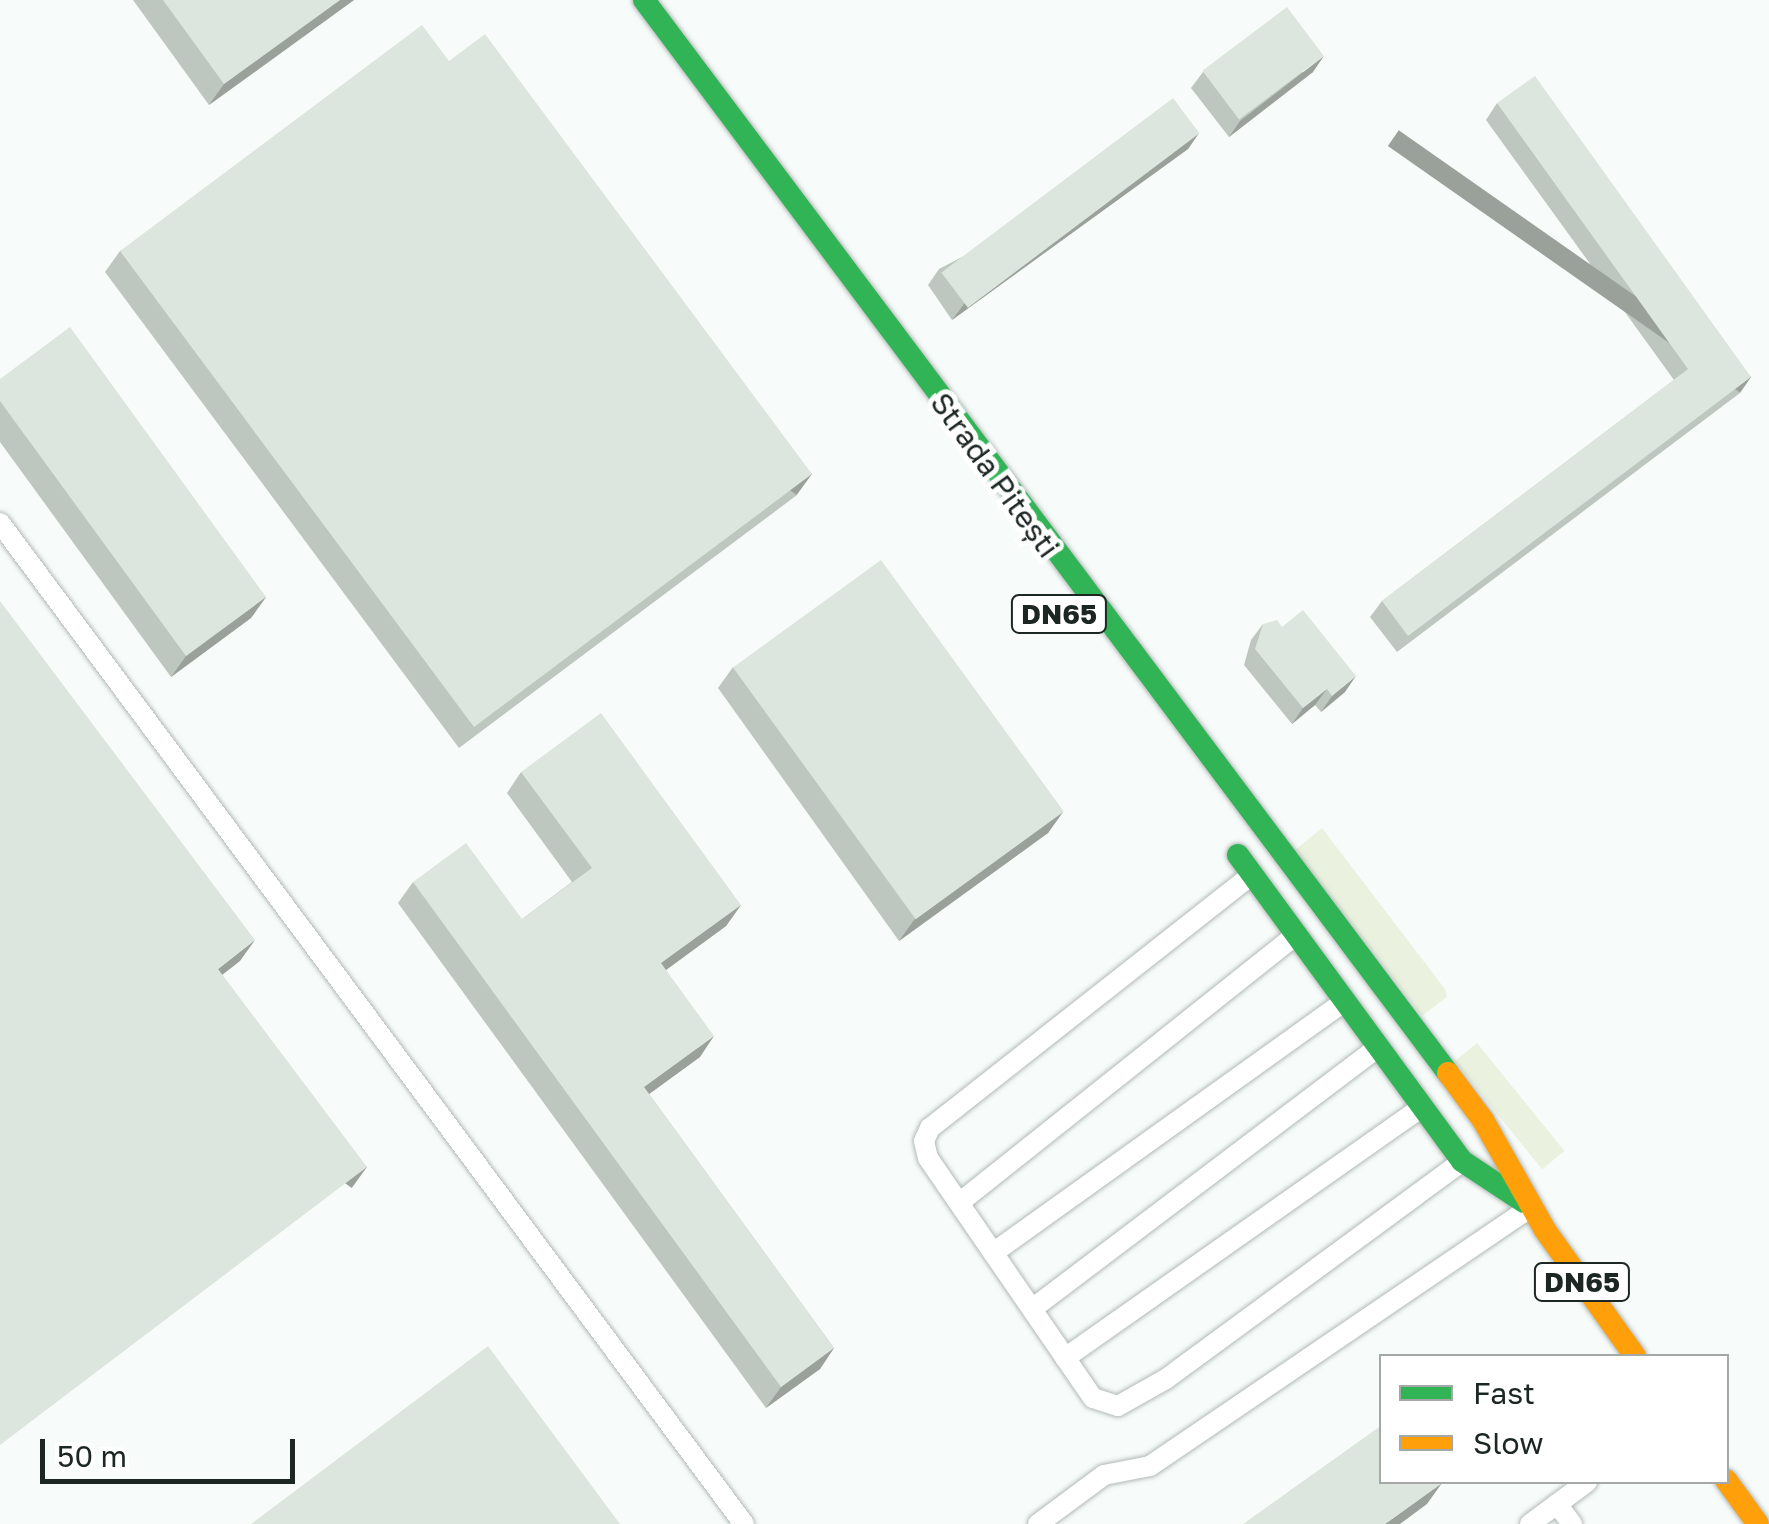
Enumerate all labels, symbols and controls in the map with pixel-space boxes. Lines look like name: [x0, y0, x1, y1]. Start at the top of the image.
street label: Strada Pitești: [923, 386, 1067, 564]
road number: DN65: [1009, 591, 1109, 637]
road number: DN65: [1532, 1259, 1632, 1305]
legend: [1379, 1354, 1729, 1484]
text: Fast: [1473, 1375, 1535, 1411]
scale bar: [45, 1419, 300, 1481]
text: Slow: [1473, 1425, 1544, 1461]
text: 50 m: [57, 1438, 127, 1474]

